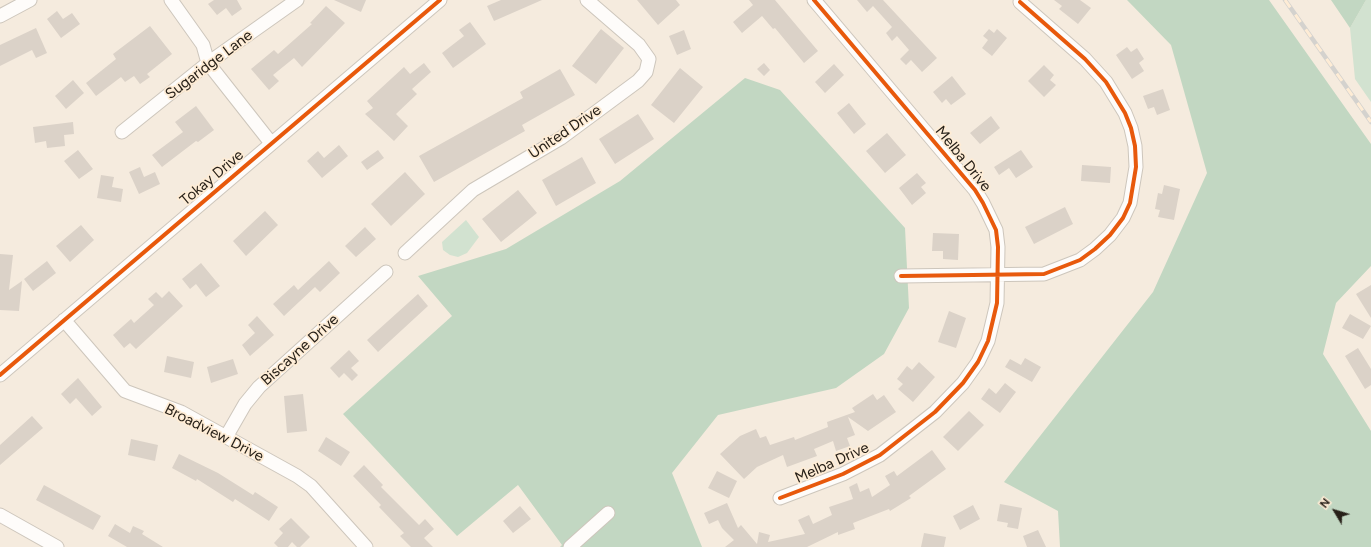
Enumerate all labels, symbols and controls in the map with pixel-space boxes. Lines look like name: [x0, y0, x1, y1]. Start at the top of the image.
street label: Sugaridge Lane: [162, 26, 256, 104]
street label: United Drive: [525, 101, 605, 163]
street label: Melba Drive: [931, 123, 995, 195]
street label: Tokay Drive: [177, 146, 247, 210]
street label: Biscayne Drive: [258, 310, 342, 390]
street label: Broadview Drive: [161, 400, 267, 466]
street label: Melba Drive: [792, 439, 872, 487]
north arrow: [1315, 491, 1355, 531]
text: N: [1317, 496, 1333, 511]

